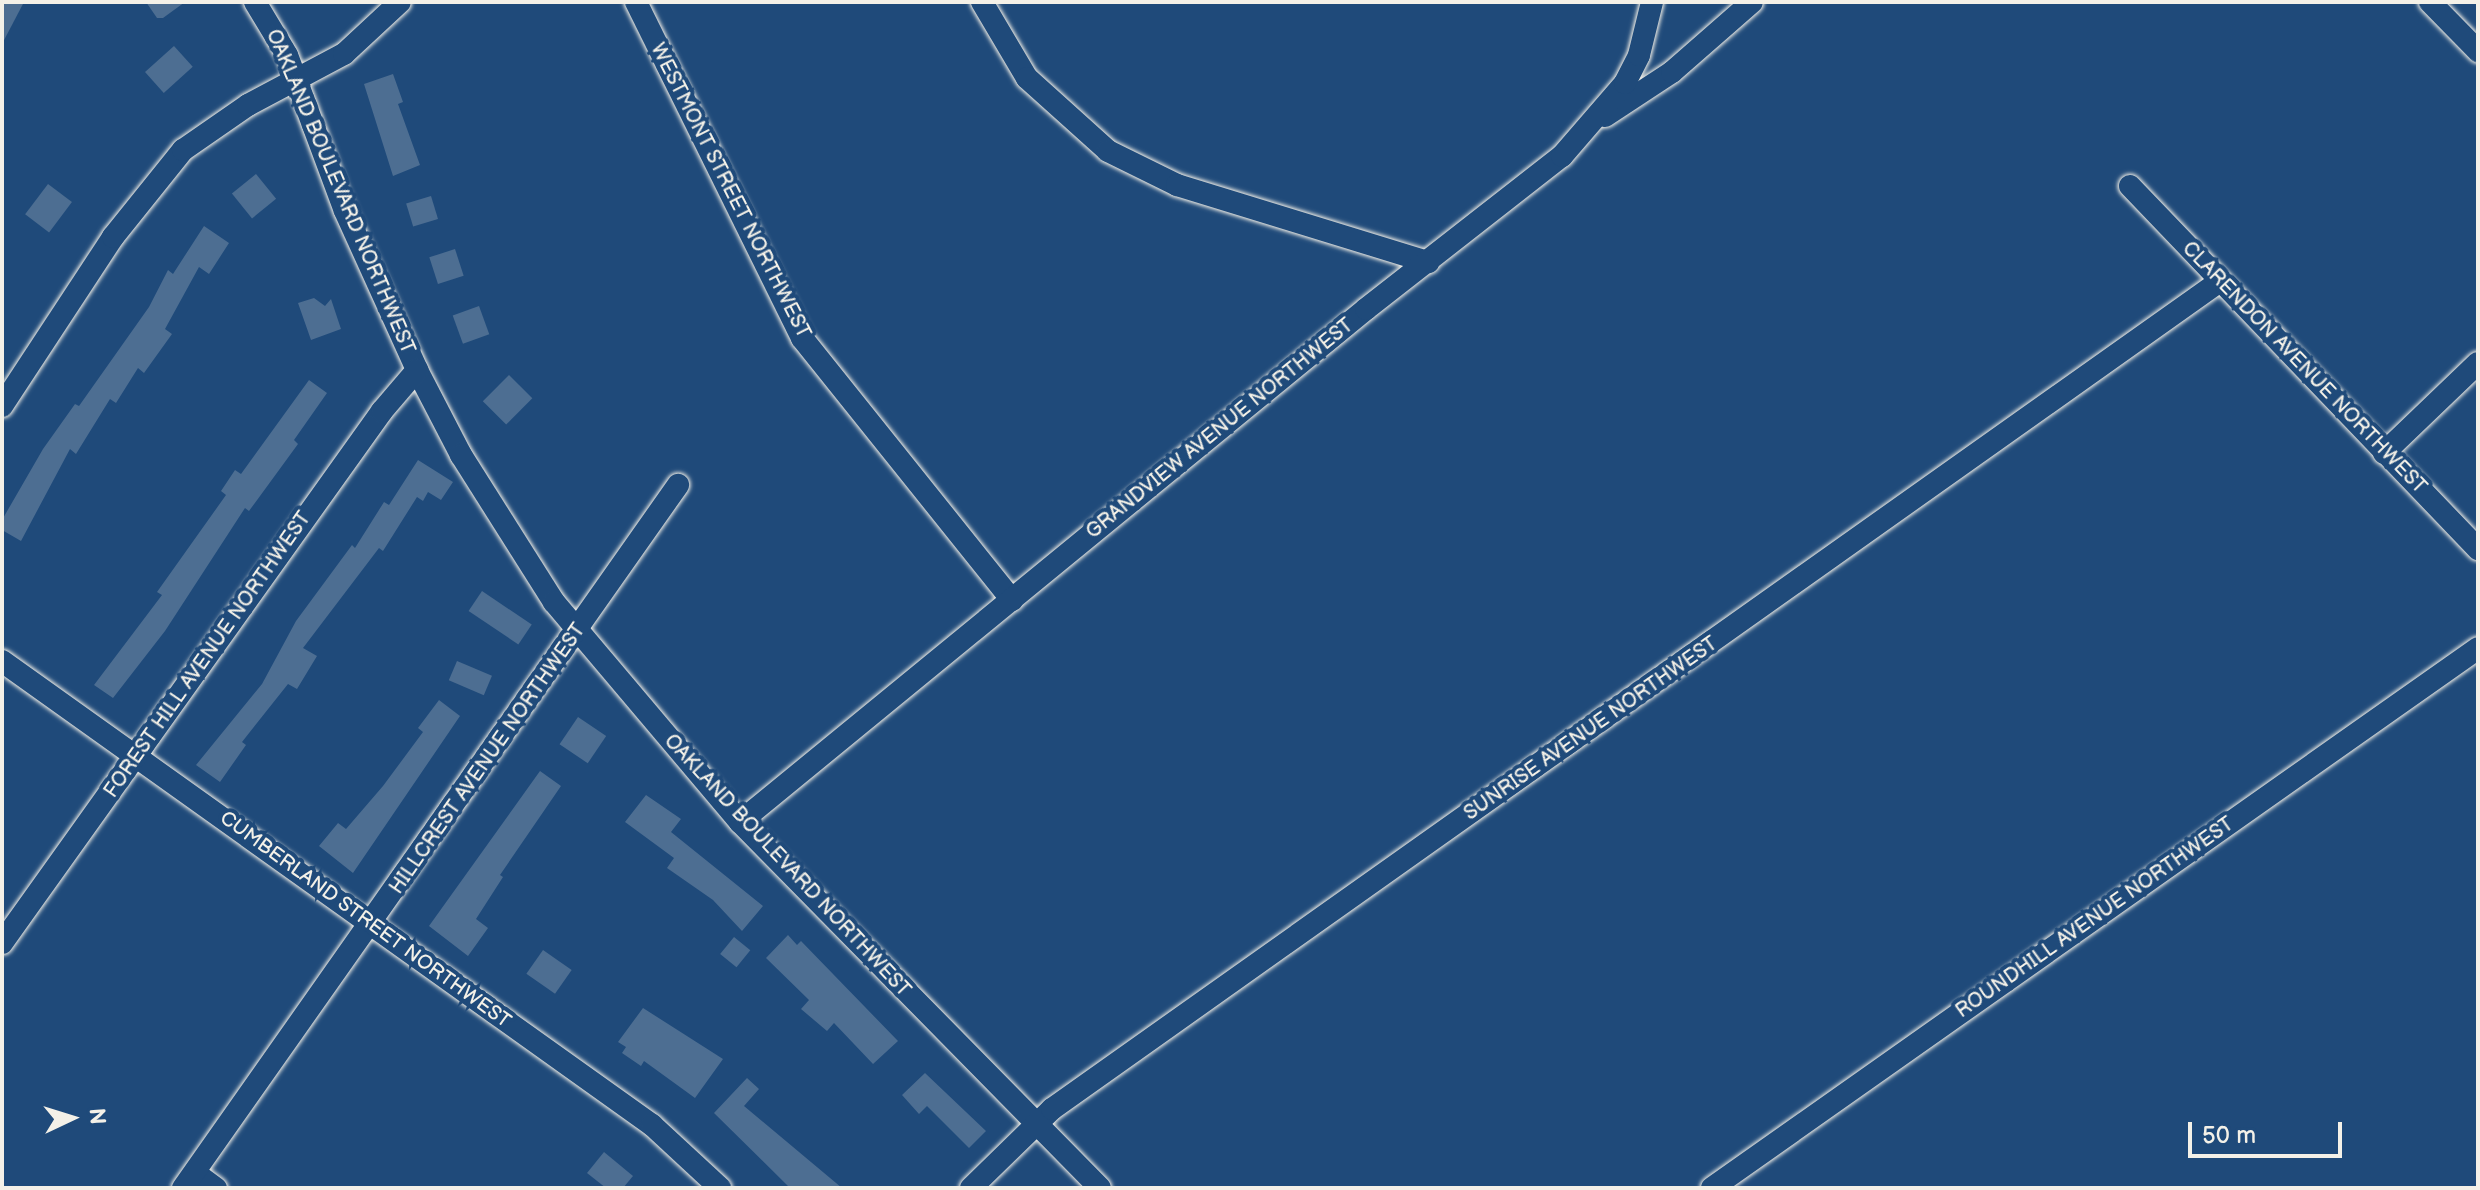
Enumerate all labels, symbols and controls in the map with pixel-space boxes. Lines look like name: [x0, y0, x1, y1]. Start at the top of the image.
street label: OAKLAND BOULEVARD NORTHWEST: [261, 26, 419, 358]
street label: WESTMONT STREET NORTHWEST: [645, 39, 815, 343]
street label: CLARENDON AVENUE NORTHWEST: [2177, 237, 2431, 499]
street label: GRANDVIEW AVENUE NORTHWEST: [1082, 314, 1358, 544]
street label: FOREST HILL AVENUE NORTHWEST: [100, 507, 316, 803]
street label: HILLCREST AVENUE NORTHWEST: [385, 619, 591, 899]
street label: SUNRISE AVENUE NORTHWEST: [1460, 632, 1722, 826]
street label: OAKLAND BOULEVARD NORTHWEST: [659, 730, 915, 1002]
street label: CUMBERLAND STREET NORTHWEST: [215, 806, 515, 1034]
street label: ROUNDHILL AVENUE NORTHWEST: [1951, 812, 2239, 1024]
north arrow: [32, 1078, 112, 1158]
scale bar: [2192, 1106, 2346, 1156]
text: N: [82, 1107, 110, 1125]
text: 50 m: [2202, 1121, 2256, 1150]

